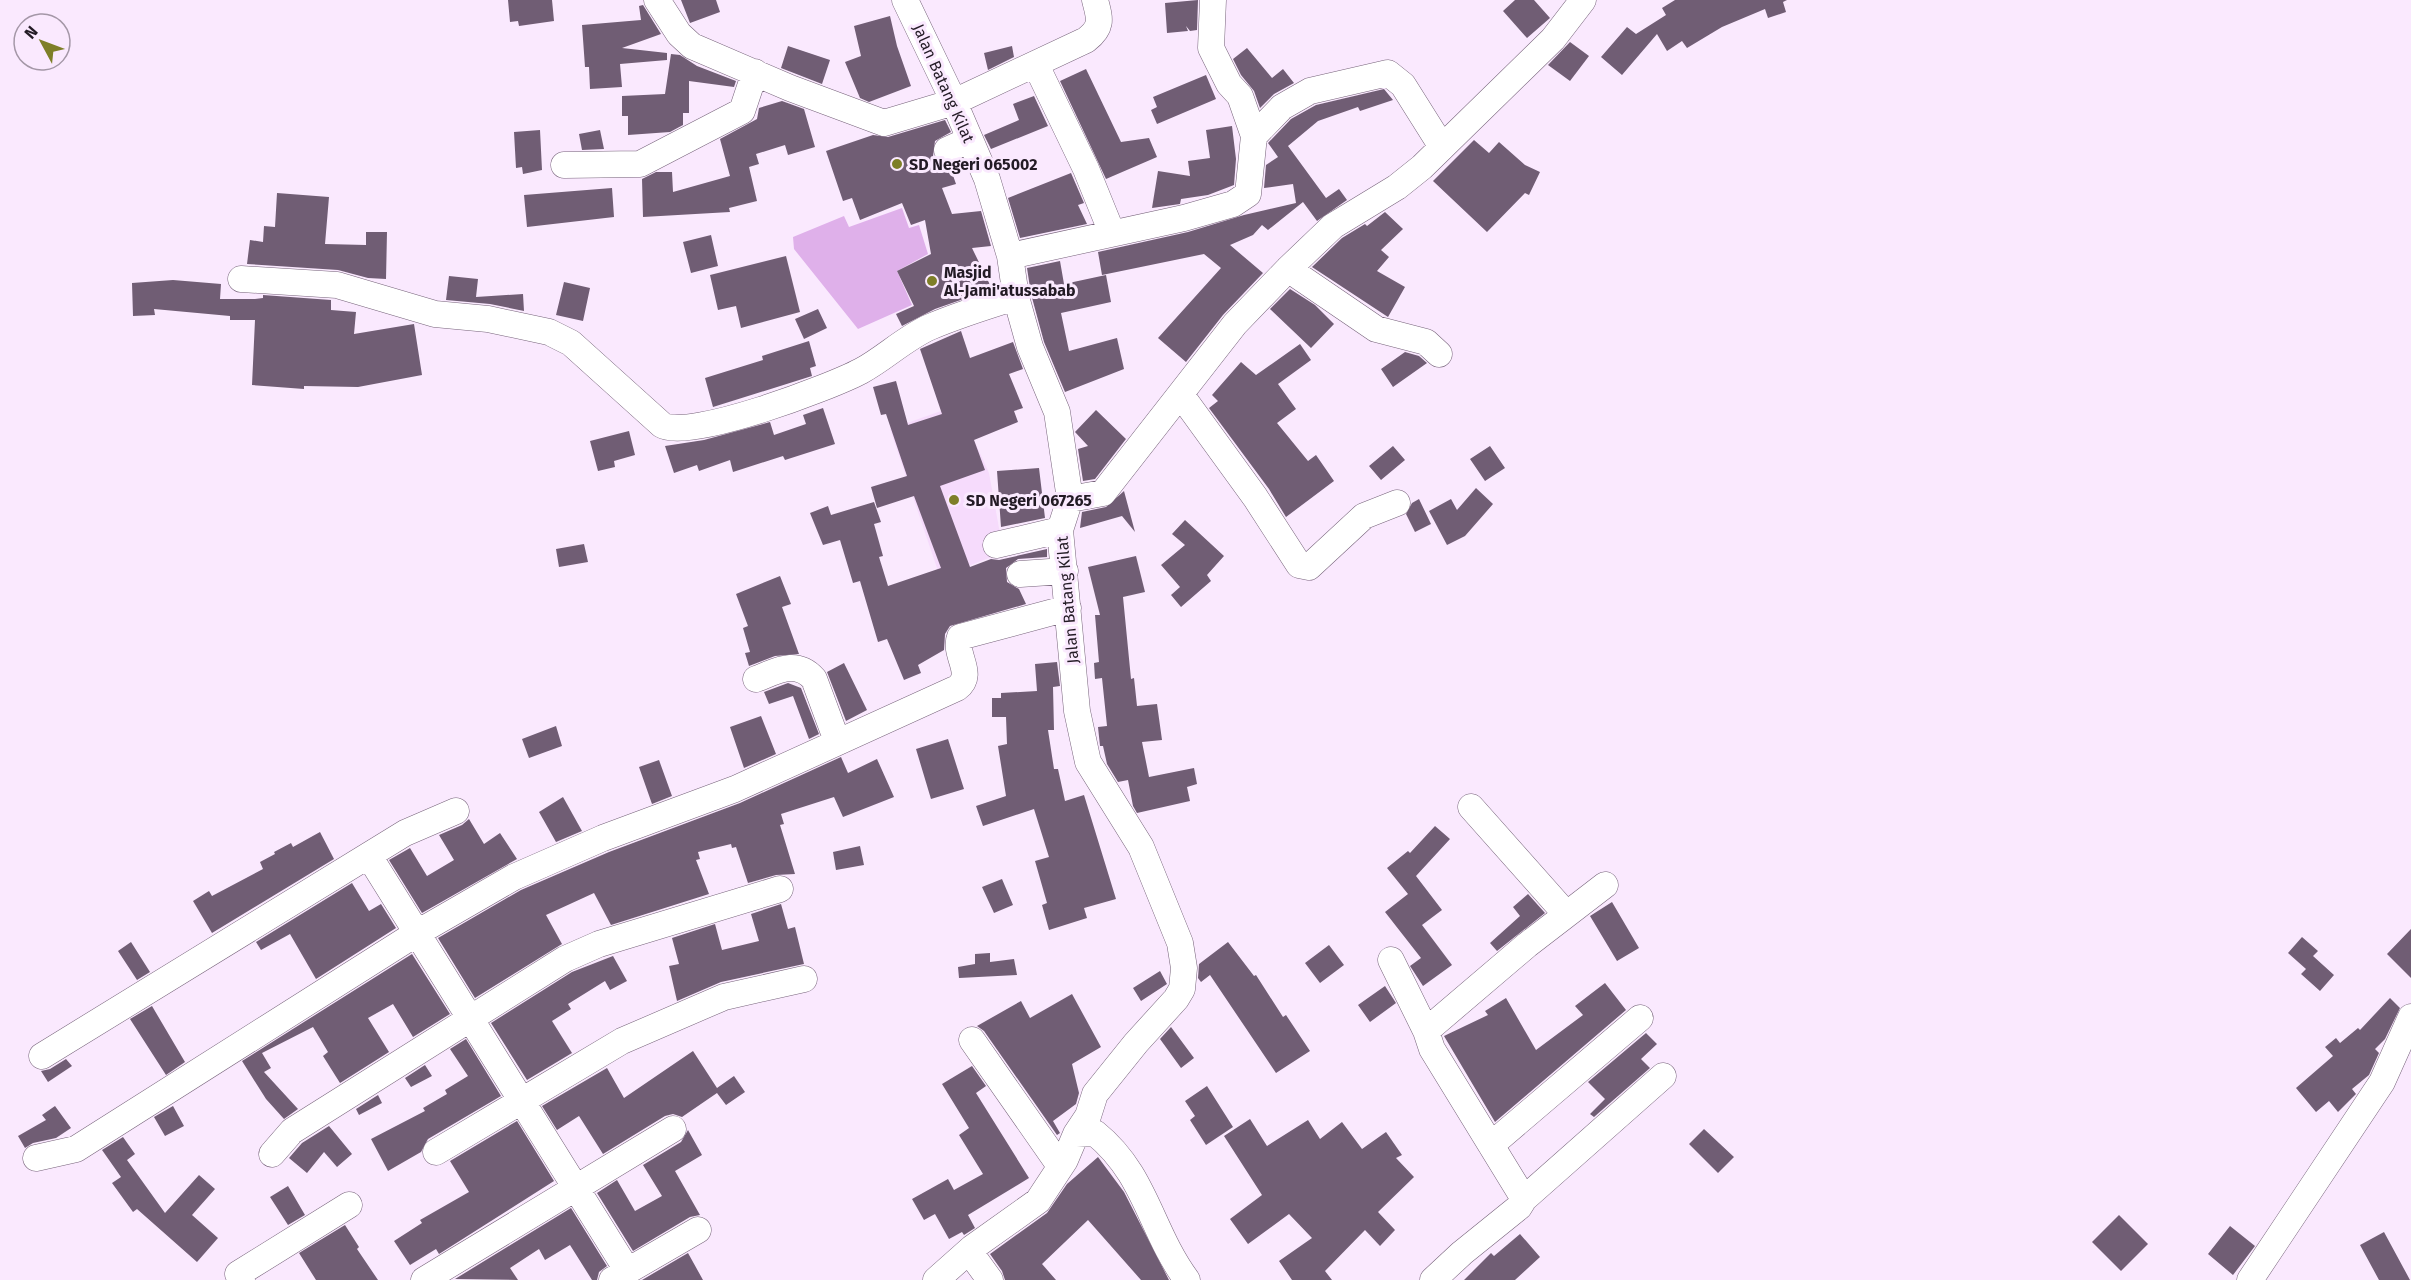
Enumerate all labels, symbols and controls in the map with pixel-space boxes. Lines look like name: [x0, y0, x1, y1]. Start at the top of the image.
north arrow: [12, 12, 72, 72]
street label: Jalan Batang Kilat: [909, 21, 978, 146]
text: N: [20, 22, 42, 43]
place label: SD Negeri 065002: [909, 155, 1038, 174]
marker: SD Negeri 065002: [890, 157, 904, 171]
place label: Masjid Al-Jami'atussabab: [943, 263, 1076, 300]
marker: Masjid Al-Jami'atussabab: [925, 274, 939, 288]
place label: SD Negeri 067265: [966, 491, 1092, 510]
marker: SD Negeri 067265: [947, 493, 961, 507]
street label: Jalan Batang Kilat: [1052, 535, 1083, 665]

